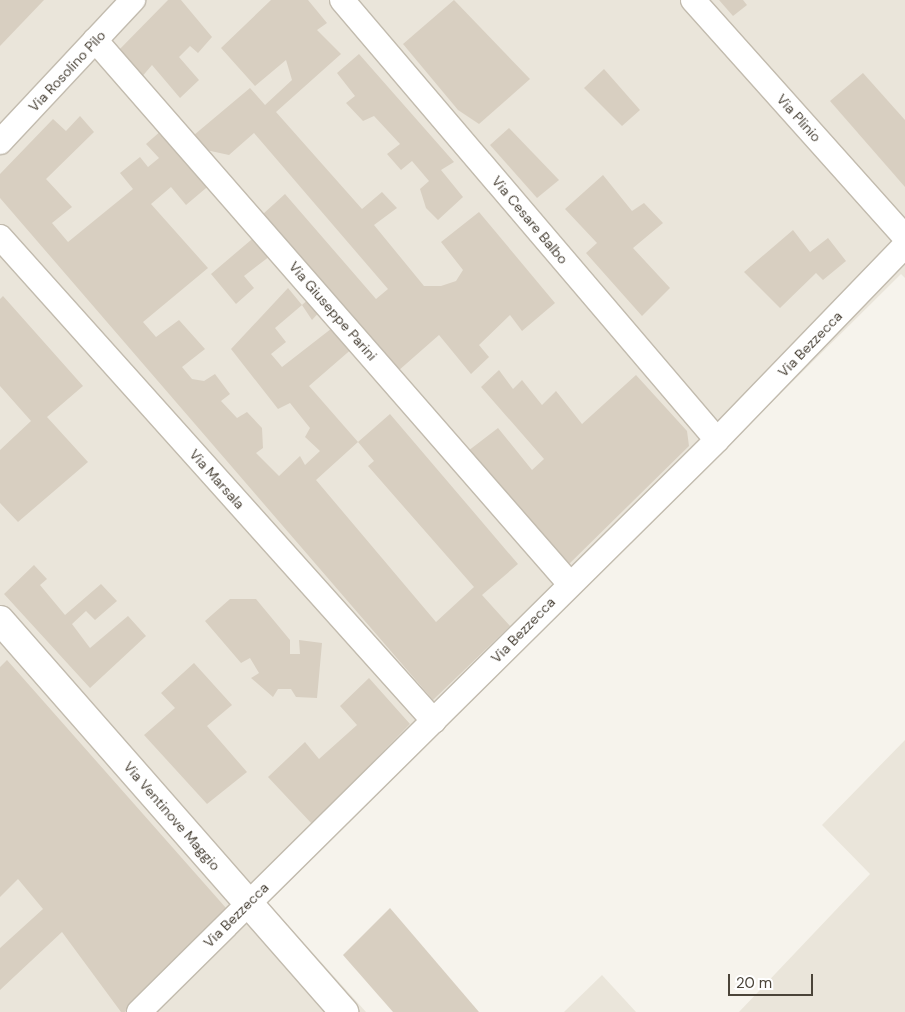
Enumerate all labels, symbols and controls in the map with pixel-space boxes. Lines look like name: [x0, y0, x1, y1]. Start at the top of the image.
street label: Via Rosolino Pilo: [25, 27, 109, 115]
street label: Via Plinio: [773, 91, 825, 145]
street label: Via Cesare Balbo: [488, 173, 572, 267]
street label: Via Giuseppe Parini: [285, 258, 381, 364]
street label: Via Bezzecca: [774, 308, 846, 380]
street label: Via Marsala: [186, 446, 248, 512]
street label: Via Bezzecca: [487, 594, 559, 666]
street label: Via Ventinove Maggio: [120, 758, 224, 874]
street label: Via Bezzecca: [200, 879, 272, 951]
scale bar: [730, 964, 815, 996]
text: 20 m: [736, 973, 772, 993]

